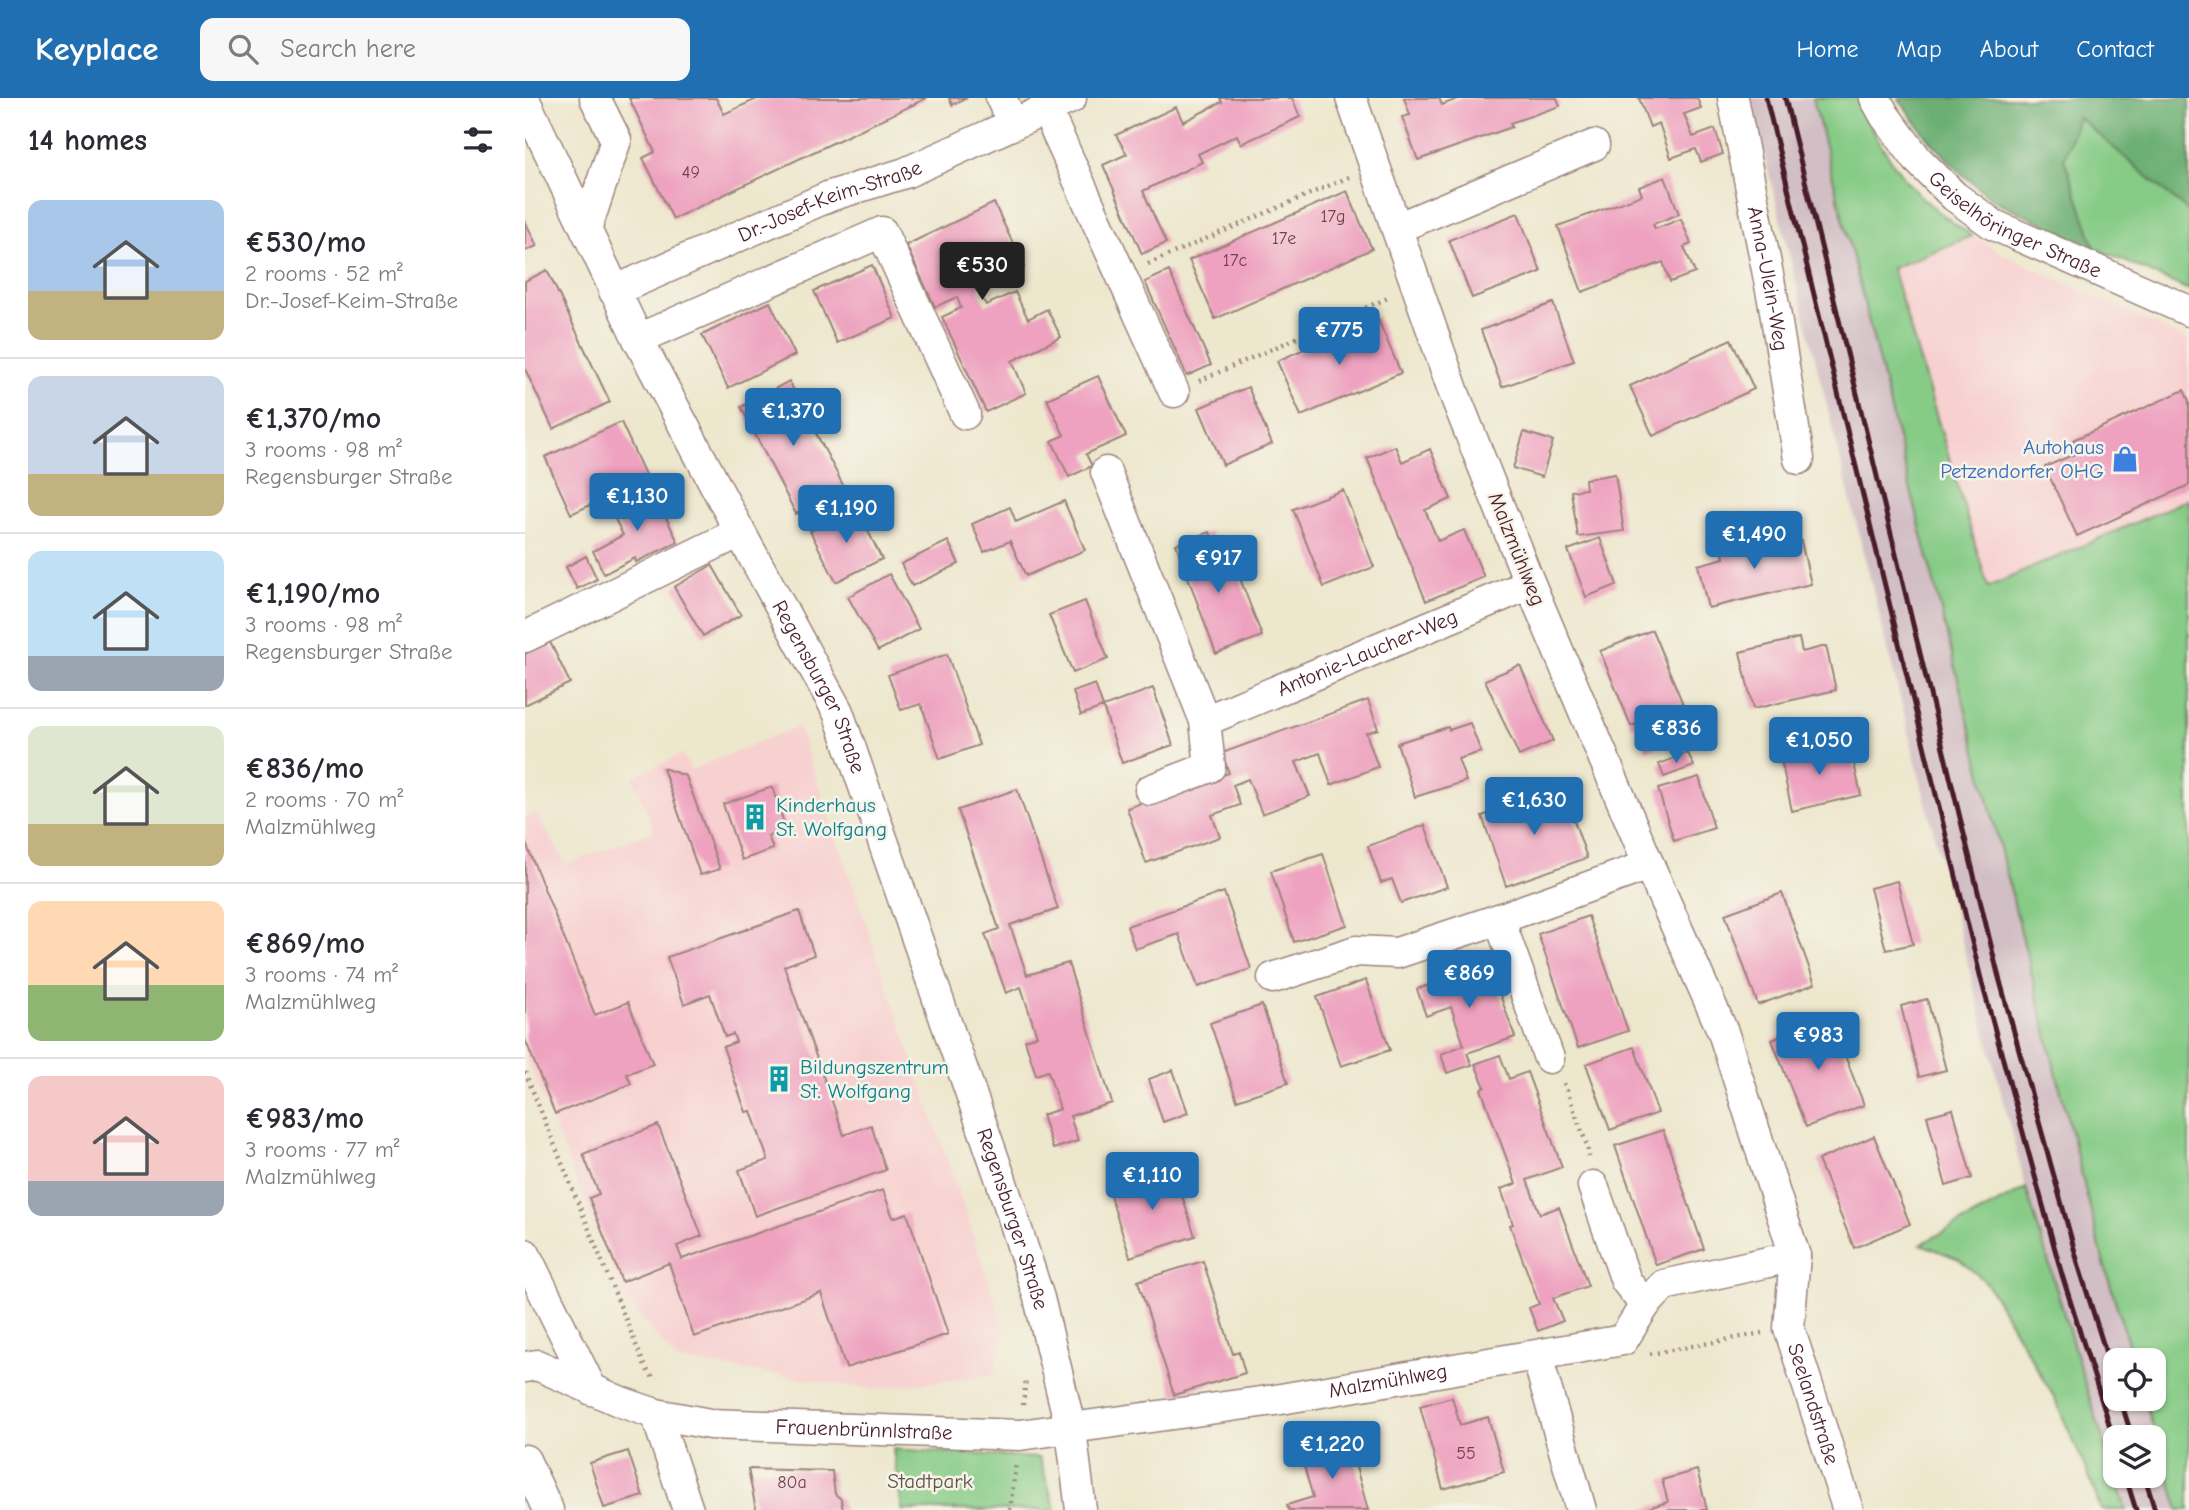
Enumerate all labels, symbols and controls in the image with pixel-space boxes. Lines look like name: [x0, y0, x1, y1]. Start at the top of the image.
search box: [200, 18, 690, 81]
text: Keyplace: [35, 30, 158, 68]
icon: search: [224, 30, 262, 68]
text: Search here: [280, 34, 416, 64]
text: Home: [1797, 35, 1858, 63]
text: Map: [1896, 35, 1942, 63]
text: About: [1980, 35, 2038, 63]
text: Contact: [2076, 35, 2154, 63]
icon: filters: [459, 121, 497, 159]
text: 14 homes: [28, 123, 147, 158]
street label: Dr.-Josef-Keim-Straße: [734, 155, 925, 247]
house number: 49: [682, 162, 700, 183]
street label: Geiselhöringer Straße: [1924, 166, 2105, 283]
street label: Anna-Ulein-Weg: [1743, 204, 1793, 353]
house number: 17g: [1320, 206, 1346, 227]
text: €530/mo: [245, 225, 366, 260]
icon: home: [84, 228, 168, 312]
house number: 17e: [1272, 228, 1296, 249]
pin: €530: [941, 242, 1023, 302]
house number: 17c: [1223, 250, 1247, 271]
text: €530: [956, 251, 1008, 278]
text: 2 rooms · 52 m²: [245, 260, 403, 287]
text: Dr.-Josef-Keim-Straße: [245, 287, 458, 314]
pin: €775: [1298, 308, 1380, 367]
text: €775: [1315, 316, 1363, 343]
pin: €1,370: [736, 388, 850, 448]
text: €1,370: [761, 397, 825, 424]
text: €1,370/mo: [245, 401, 381, 436]
icon: home: [84, 404, 168, 488]
place label: Autohaus Petzendorfer OHG: [1940, 435, 2104, 483]
text: 3 rooms · 98 m²: [245, 436, 402, 463]
shop icon: Autohaus Petzendorfer OHG: [2110, 444, 2140, 474]
text: Regensburger Straße: [245, 463, 452, 490]
pin: €1,130: [580, 474, 694, 533]
text: €1,130: [606, 482, 668, 509]
pin: €1,190: [789, 486, 903, 545]
street label: Malzmühlweg: [1483, 489, 1551, 609]
text: €1,190: [814, 494, 878, 521]
pin: €1,490: [1697, 512, 1811, 571]
text: €1,490: [1721, 520, 1787, 547]
pin: €917: [1177, 536, 1259, 595]
text: €917: [1194, 544, 1242, 571]
text: €1,190/mo: [245, 576, 380, 611]
icon: home: [84, 579, 168, 663]
street label: Regensburger Straße: [767, 596, 870, 776]
street label: Antonie-Laucher-Weg: [1274, 604, 1461, 701]
text: 3 rooms · 98 m²: [245, 611, 402, 638]
text: Regensburger Straße: [245, 638, 452, 665]
pin: €836: [1635, 706, 1717, 765]
text: €836: [1651, 714, 1702, 741]
pin: €1,050: [1762, 718, 1876, 777]
text: €1,050: [1785, 726, 1853, 753]
text: €836/mo: [245, 751, 364, 786]
icon: home: [84, 754, 168, 838]
pin: €1,630: [1477, 778, 1591, 837]
text: 2 rooms · 70 m²: [245, 786, 403, 813]
text: €1,630: [1501, 786, 1567, 813]
place label: Kinderhaus St. Wolfgang: [776, 793, 887, 841]
building icon: Kinderhaus St. Wolfgang: [740, 802, 770, 832]
text: Malzmühlweg: [245, 813, 376, 840]
text: €869/mo: [245, 926, 365, 961]
icon: home: [84, 929, 168, 1013]
pin: €869: [1428, 950, 1510, 1010]
text: €869: [1443, 959, 1495, 986]
text: 3 rooms · 74 m²: [245, 961, 398, 988]
text: Malzmühlweg: [245, 988, 376, 1015]
pin: €983: [1777, 1012, 1859, 1072]
text: €983: [1793, 1021, 1844, 1048]
place label: Bildungszentrum St. Wolfgang: [800, 1055, 949, 1103]
building icon: Bildungszentrum St. Wolfgang: [764, 1064, 794, 1094]
text: €983/mo: [245, 1101, 364, 1136]
icon: home: [84, 1104, 168, 1188]
street label: Regensburger Straße: [972, 1125, 1053, 1312]
text: 3 rooms · 77 m²: [245, 1136, 400, 1163]
pin: €1,110: [1095, 1152, 1209, 1212]
text: €1,110: [1122, 1161, 1182, 1188]
text: Malzmühlweg: [245, 1163, 376, 1190]
street label: Seelandstraße: [1783, 1340, 1844, 1468]
map controls: [2103, 1348, 2166, 1488]
button: locate: [2103, 1348, 2166, 1411]
street label: Malzmühlweg: [1327, 1359, 1449, 1403]
street label: Frauenbrünnlstraße: [775, 1414, 953, 1445]
pin: €1,220: [1275, 1422, 1389, 1481]
button: layers: [2103, 1425, 2166, 1488]
text: €1,220: [1299, 1430, 1365, 1457]
house number: 55: [1456, 1443, 1476, 1464]
park label: Stadtpark: [887, 1469, 973, 1493]
house number: 80a: [777, 1472, 807, 1493]

